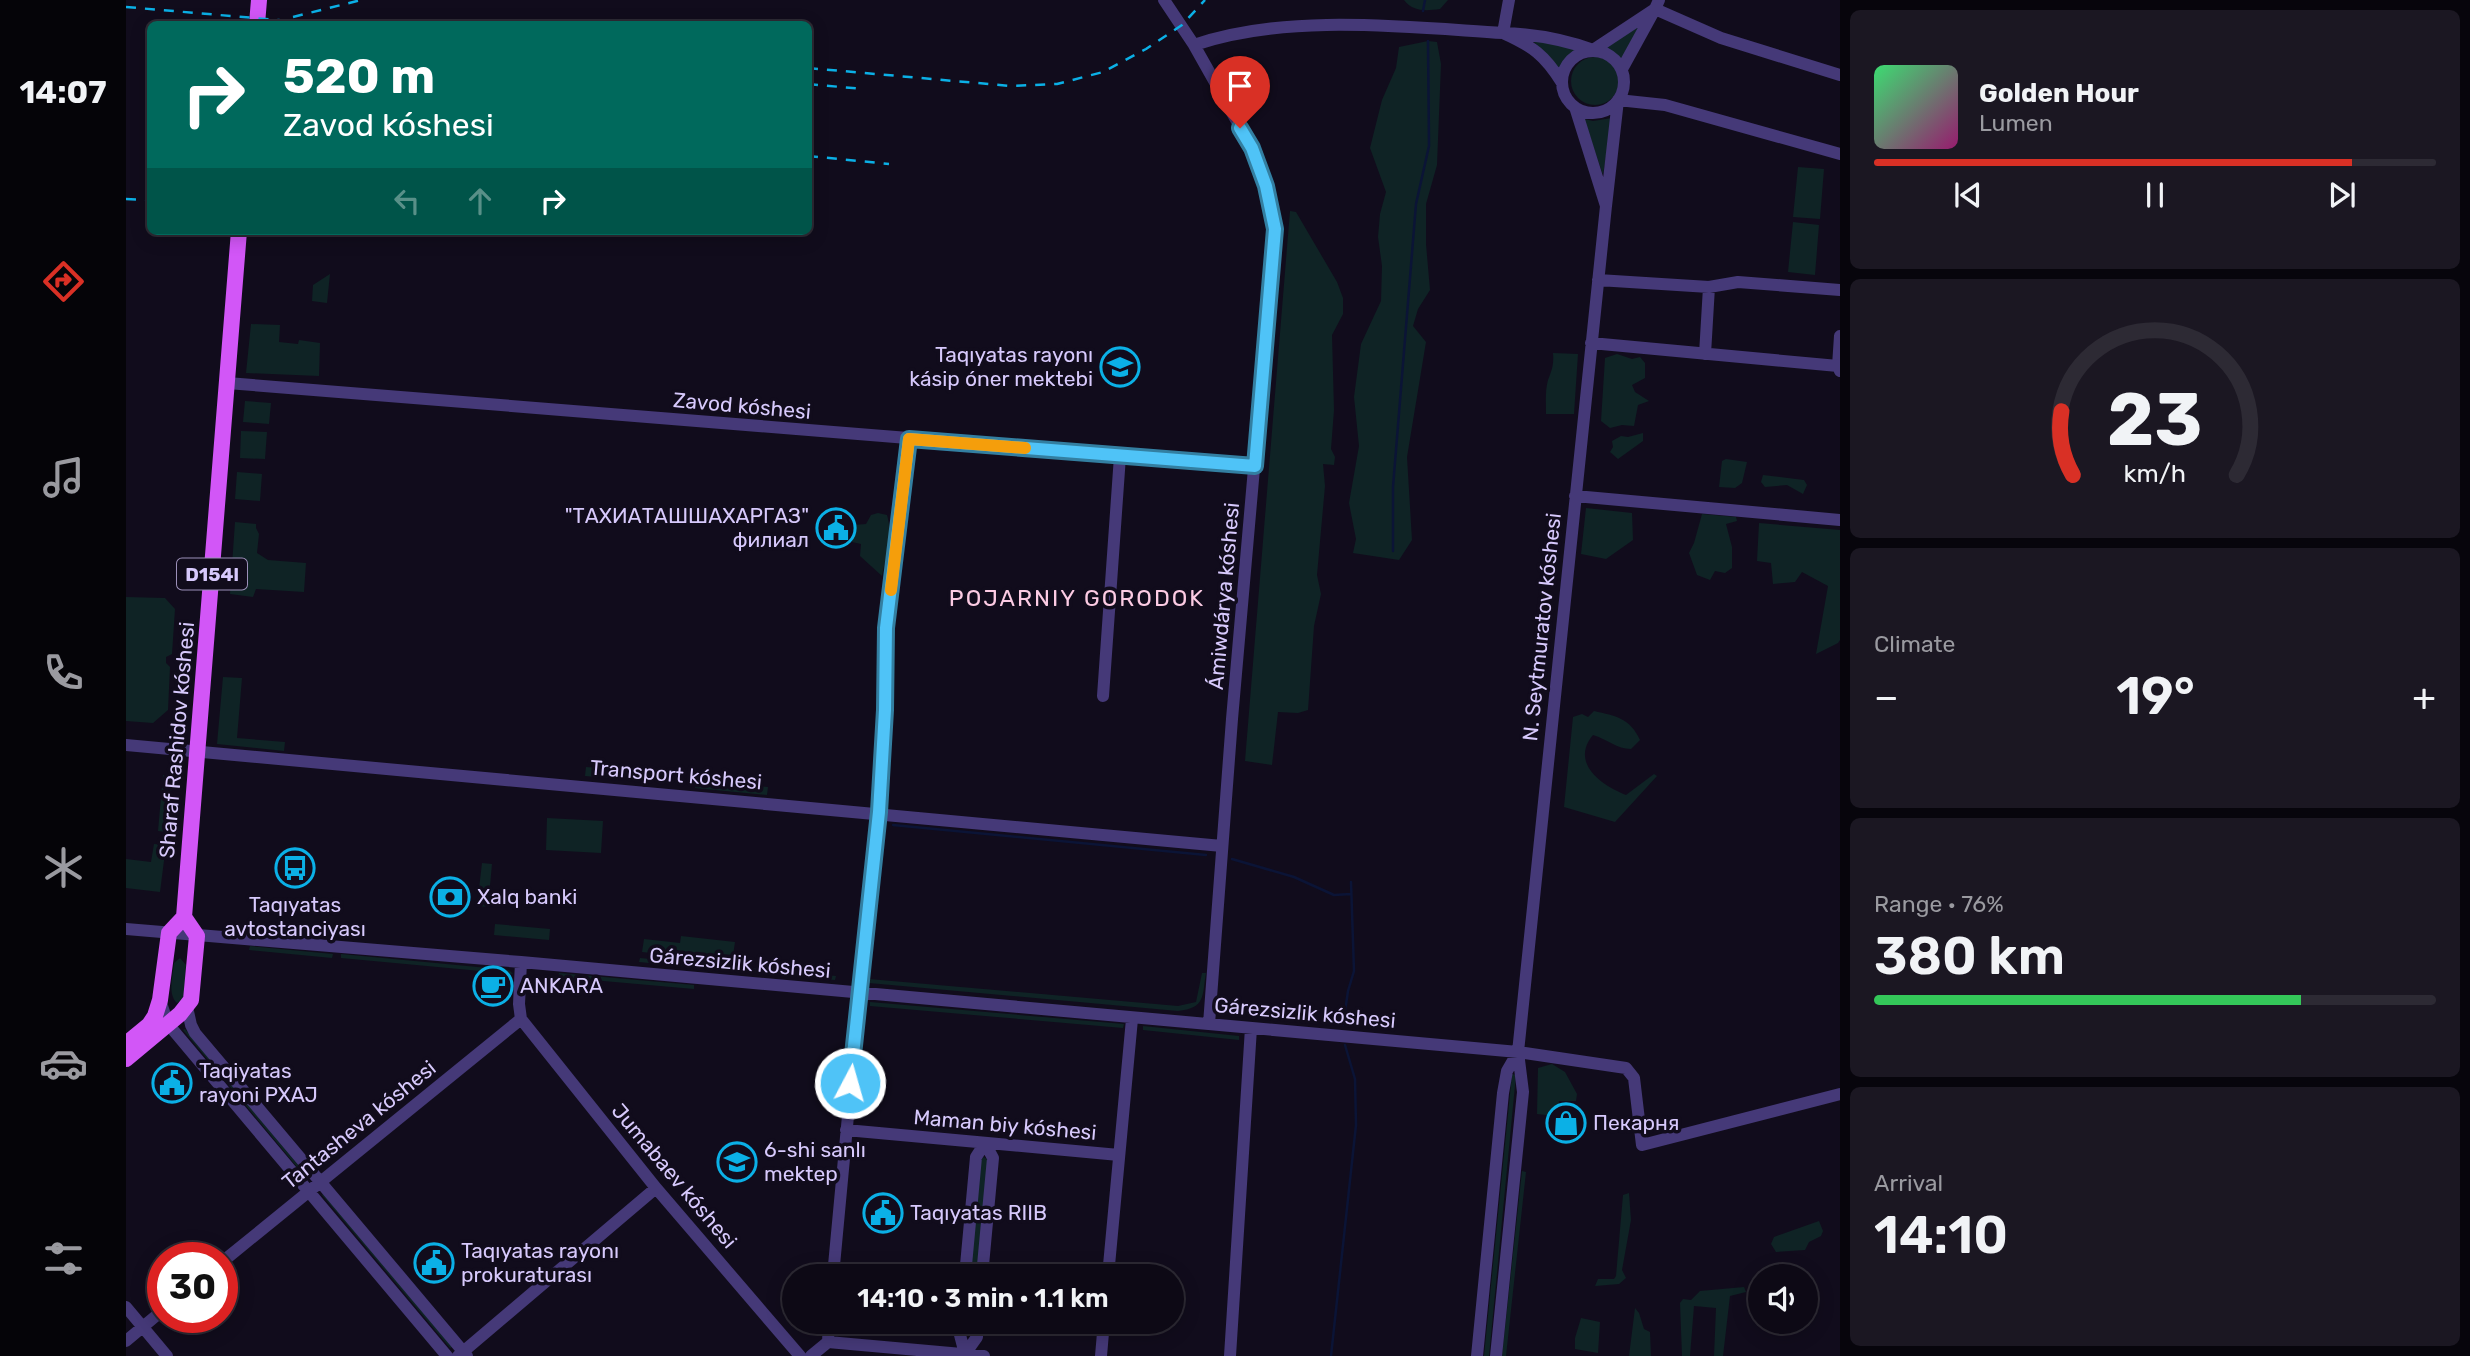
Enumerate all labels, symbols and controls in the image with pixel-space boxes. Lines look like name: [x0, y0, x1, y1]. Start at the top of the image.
text: 520 m: [283, 47, 435, 105]
icon: right: [168, 49, 259, 140]
pin: [1210, 56, 1270, 128]
icon: arrive: [1221, 67, 1259, 105]
text: 14:07: [19, 73, 107, 111]
text: Golden Hour: [1979, 78, 2139, 109]
text: Zavod kóshesi: [283, 106, 494, 144]
text: Lumen: [1979, 109, 2053, 137]
icon: previous: [1949, 176, 1987, 214]
icon: pause: [2136, 176, 2174, 214]
icon: next: [2323, 176, 2361, 214]
icon: left: [388, 182, 426, 220]
icon: ahead: [461, 182, 499, 220]
icon: right: [534, 182, 572, 220]
icon: directions: [39, 257, 88, 306]
place label: Taqıyatas rayonı kásip óner mektebi: [909, 342, 1093, 391]
school or university icon: Taqıyatas rayonı kásip óner mektebi: [1099, 346, 1141, 388]
text: 23: [2107, 377, 2203, 463]
street label: Zavod kóshesi: [672, 387, 812, 424]
icon: music: [39, 453, 88, 502]
text: km/h: [2124, 459, 2186, 488]
street label: Ámiwdárya kóshesi: [1203, 501, 1244, 691]
place label: "ТАХИАТАШШАХАРГАЗ" филиал: [565, 503, 809, 552]
public building icon: "ТАХИАТАШШАХАРГАЗ" филиал: [815, 507, 857, 549]
street label: N. Seytmuratov kóshesi: [1517, 512, 1566, 742]
road number: D154l: [177, 558, 247, 590]
district label: POJARNIY GORODOK: [949, 584, 1205, 612]
street label: Sharaf Rashidov kóshesi: [154, 621, 199, 859]
text: Climate: [1874, 630, 1955, 658]
icon: phone: [39, 648, 88, 697]
text: 19°: [2116, 665, 2195, 727]
text: −: [1874, 674, 1899, 720]
text: +: [2412, 674, 2436, 720]
street label: Transport kóshesi: [589, 755, 763, 794]
icon: climate: [39, 843, 88, 892]
bus stop icon: Taqıyatas avtostanciyası: [274, 847, 316, 889]
bank icon: Xalq banki: [429, 876, 471, 918]
place label: Xalq banki: [477, 884, 577, 909]
text: Range · 76%: [1874, 890, 2004, 918]
place label: Taqıyatas avtostanciyası: [224, 892, 366, 941]
text: 380 km: [1874, 925, 2065, 987]
street label: Gárezsizlik kóshesi: [648, 942, 832, 983]
cafe icon: ANKARA: [472, 965, 514, 1007]
place label: ANKARA: [520, 973, 603, 998]
street label: Gárezsizlik kóshesi: [1213, 992, 1397, 1033]
icon: car: [39, 1039, 88, 1088]
position arrow: [813, 1046, 887, 1120]
street label: Tantasheva kóshesi: [277, 1055, 441, 1194]
place label: Taqiyatas rayoni PXAJ: [199, 1058, 318, 1107]
public building icon: Taqiyatas rayoni PXAJ: [151, 1062, 193, 1104]
street label: Jumabaev kóshesi: [607, 1098, 742, 1253]
shop icon: Пекарня: [1545, 1102, 1587, 1144]
street label: Maman biy kóshesi: [913, 1104, 1098, 1145]
place label: Пекарня: [1593, 1110, 1679, 1135]
place label: 6-shi sanlı mektep: [764, 1137, 866, 1186]
school or university icon: 6-shi sanlı mektep: [716, 1141, 758, 1183]
text: Arrival: [1874, 1169, 1943, 1197]
public building icon: Taqıyatas RIIB: [862, 1192, 904, 1234]
place label: Taqıyatas RIIB: [910, 1200, 1047, 1225]
text: 14:10: [1874, 1204, 2008, 1266]
icon: filters: [39, 1234, 88, 1283]
place label: Taqıyatas rayonı prokuraturası: [461, 1238, 619, 1287]
speed limit sign: 30: [147, 1242, 238, 1333]
public building icon: Taqıyatas rayonı prokuraturası: [413, 1242, 455, 1284]
map controls: [1748, 1264, 1818, 1334]
button: sound: [1748, 1264, 1818, 1334]
text: 14:10 · 3 min · 1.1 km: [857, 1283, 1109, 1314]

